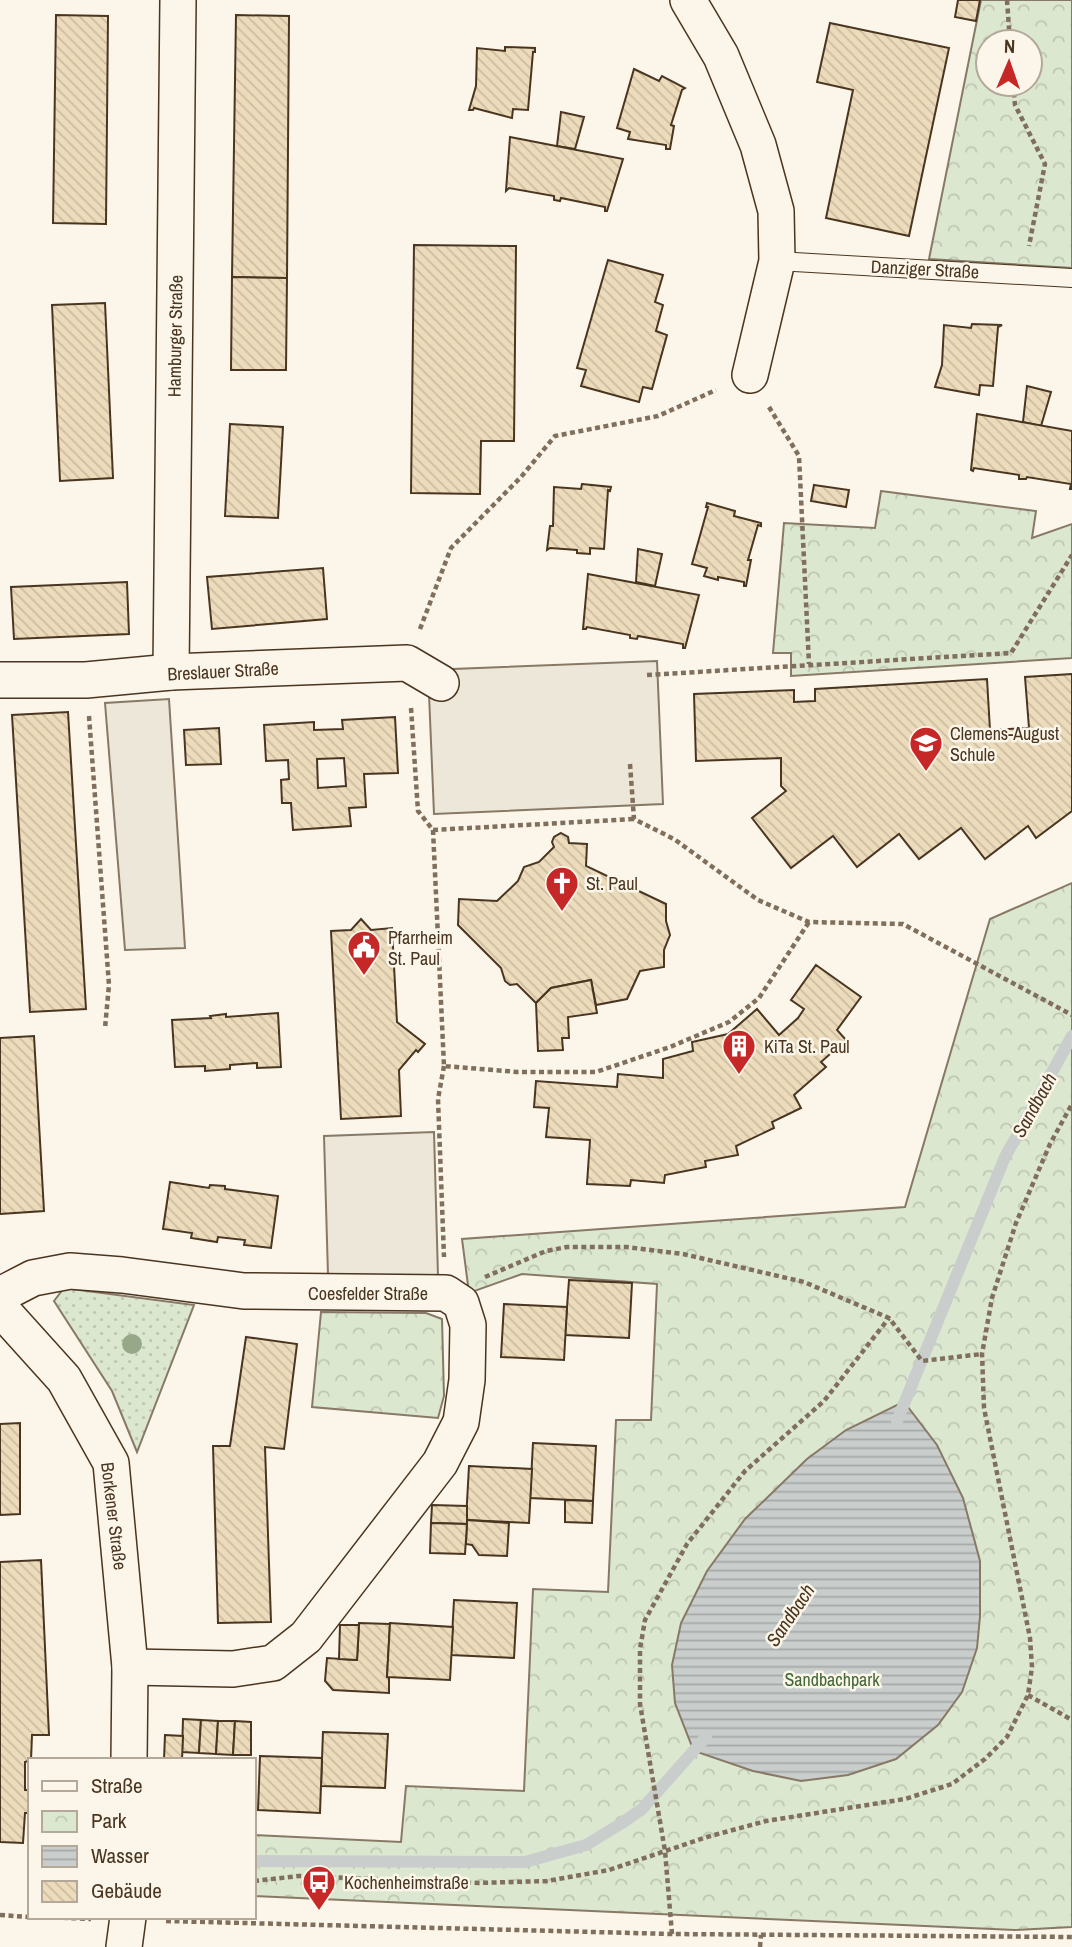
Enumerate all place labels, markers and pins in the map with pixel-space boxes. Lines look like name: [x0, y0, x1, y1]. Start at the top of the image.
place label: Clemens-August Schule: [950, 721, 1059, 767]
school or university icon: Clemens-August Schule: [907, 724, 945, 773]
church icon: St. Paul: [543, 864, 581, 913]
place label: St. Paul: [586, 871, 638, 896]
place label: Pfarrheim St. Paul: [388, 925, 453, 971]
public building icon: Pfarrheim St. Paul: [345, 928, 383, 977]
building icon: KiTa St. Paul: [720, 1027, 758, 1076]
place label: KiTa St. Paul: [764, 1034, 850, 1059]
bus stop icon: Kochenheimstraße: [300, 1863, 338, 1912]
place label: Kochenheimstraße: [344, 1870, 469, 1895]

